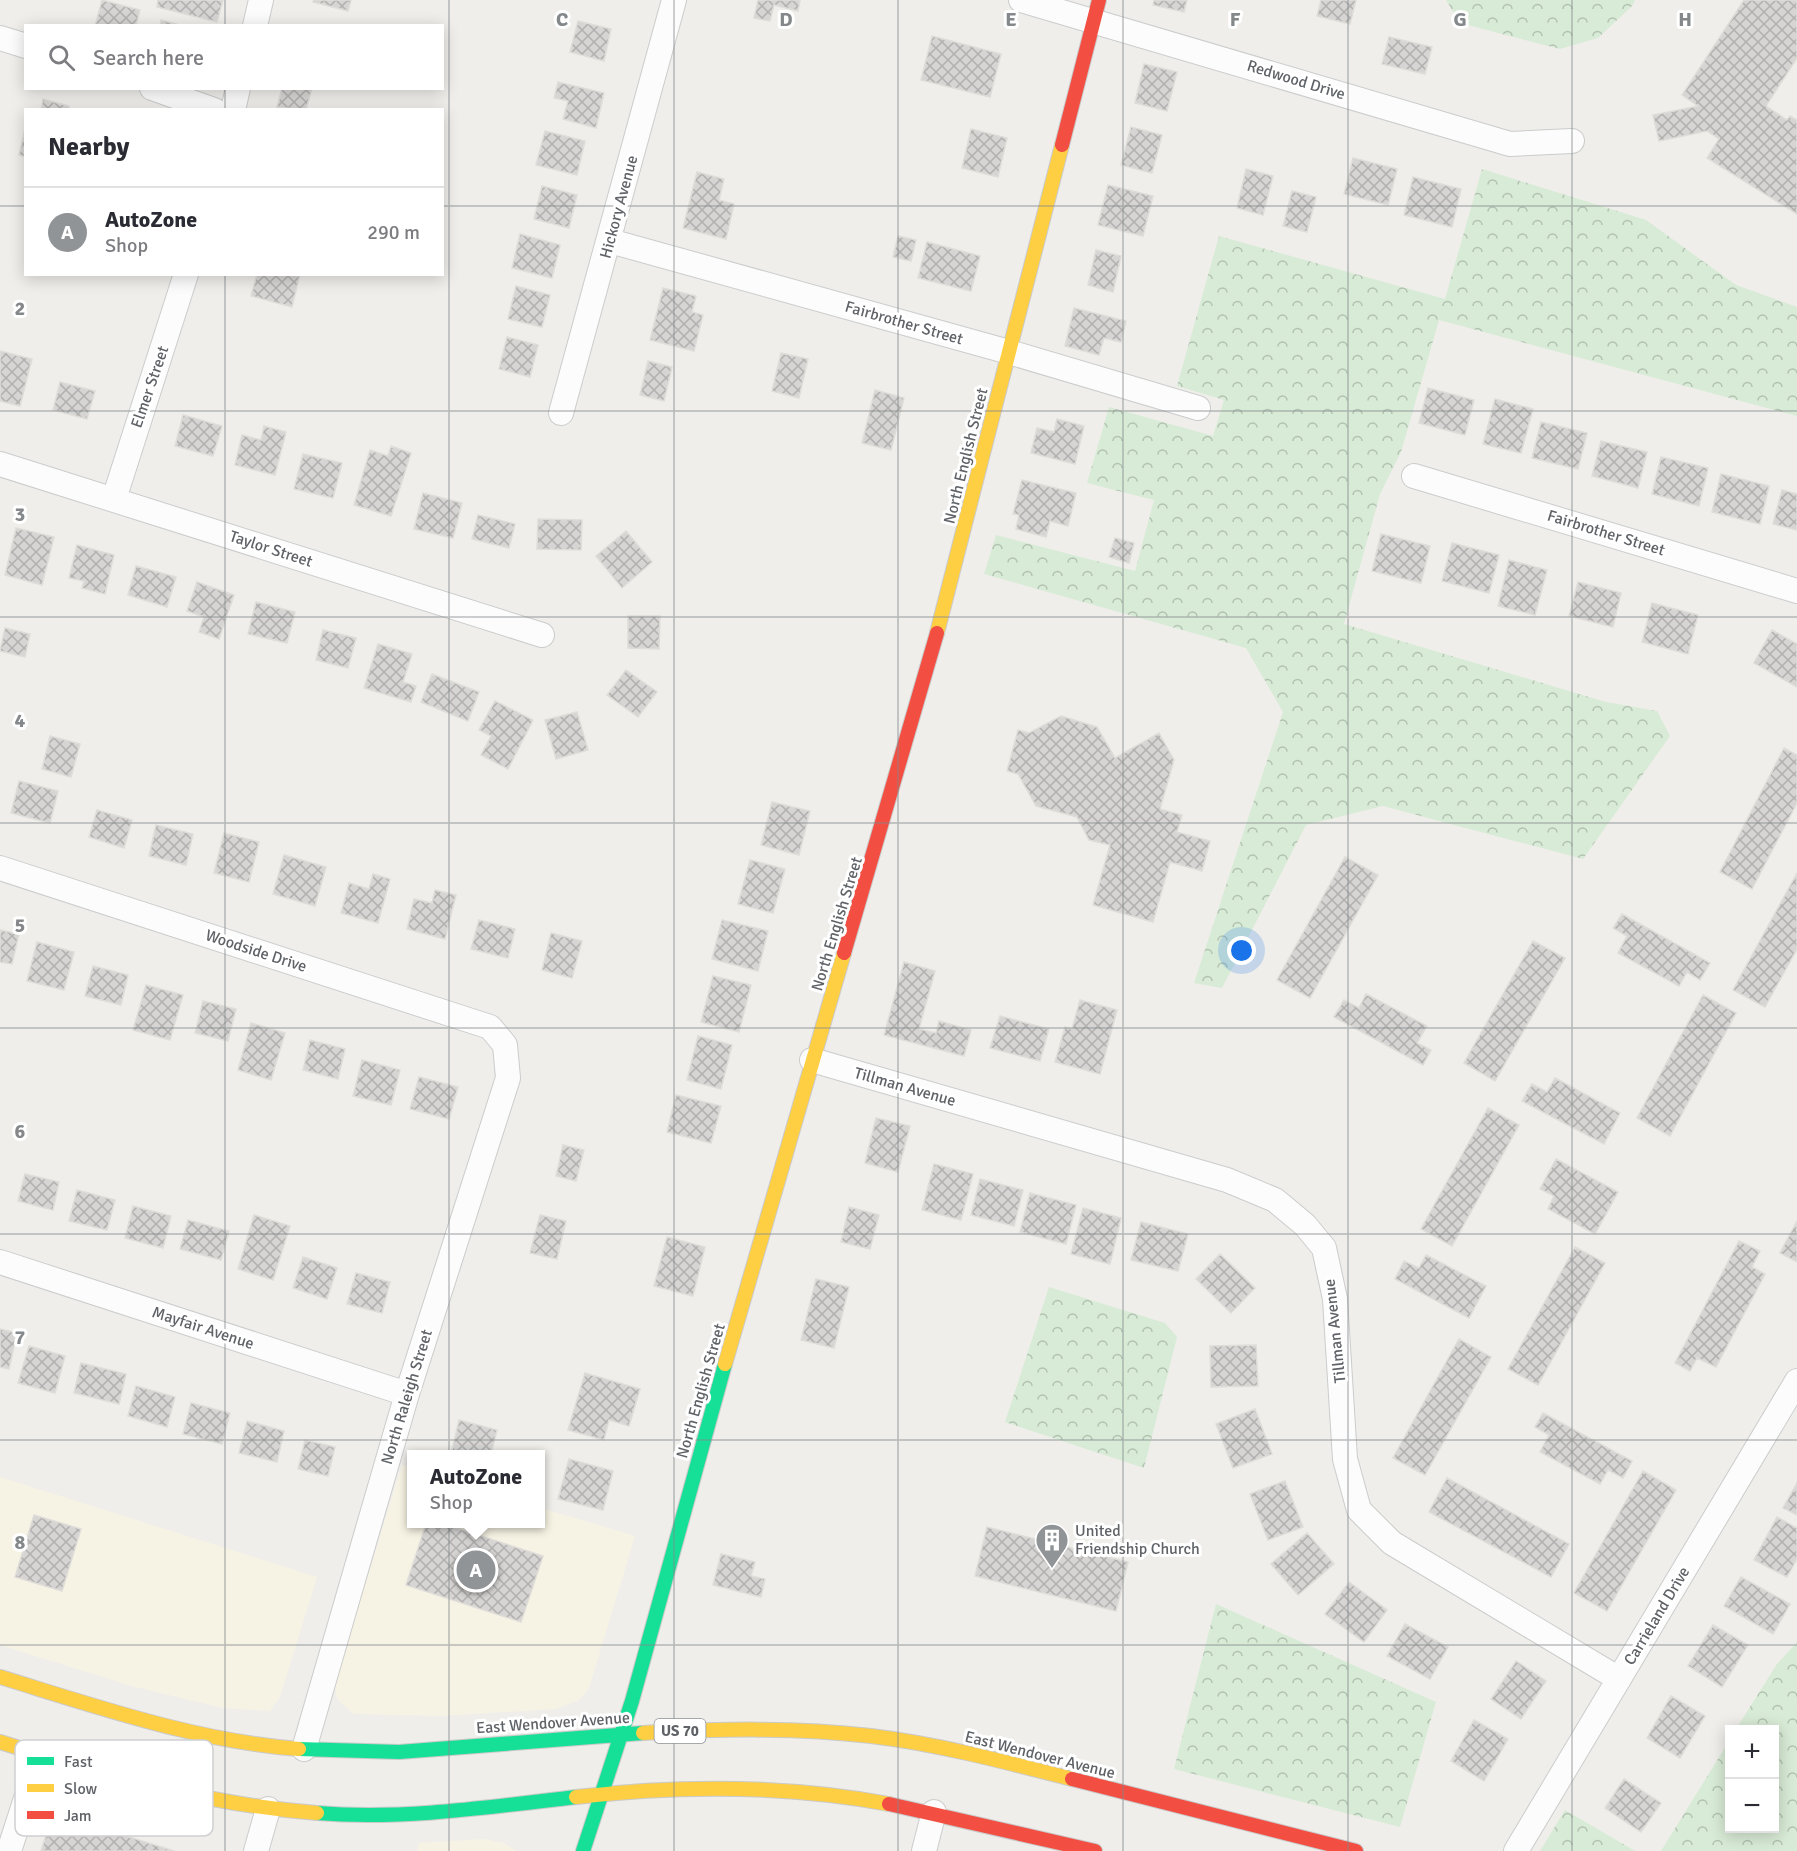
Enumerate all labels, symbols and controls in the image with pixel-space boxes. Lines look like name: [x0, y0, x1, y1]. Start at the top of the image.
text: C: [556, 7, 568, 32]
text: D: [779, 7, 793, 32]
text: E: [1005, 7, 1017, 32]
text: F: [1230, 7, 1241, 32]
text: G: [1453, 7, 1467, 32]
text: H: [1678, 7, 1692, 32]
search box: [24, 24, 444, 90]
icon: search: [45, 41, 78, 74]
text: Search here: [93, 44, 204, 71]
street label: Redwood Drive: [1244, 56, 1348, 104]
text: Nearby: [48, 131, 129, 163]
street label: Hickory Avenue: [596, 153, 642, 261]
text: AutoZone: [105, 206, 197, 233]
text: A: [61, 220, 74, 245]
text: 290 m: [367, 220, 420, 245]
text: Shop: [105, 233, 148, 258]
text: 2: [15, 296, 25, 321]
street label: Fairbrother Street: [843, 297, 966, 350]
street label: Elmer Street: [127, 343, 174, 431]
street label: North English Street: [939, 386, 993, 526]
text: 3: [15, 502, 25, 527]
street label: Fairbrother Street: [1545, 506, 1668, 560]
street label: Taylor Street: [227, 526, 315, 572]
text: 4: [15, 708, 26, 733]
street label: North English Street: [807, 854, 867, 994]
text: 5: [15, 913, 25, 938]
street label: Woodside Drive: [203, 925, 309, 977]
your location: [1227, 936, 1256, 965]
street label: Tillman Avenue: [852, 1063, 958, 1111]
text: 6: [15, 1119, 26, 1144]
street label: Tillman Avenue: [1320, 1278, 1350, 1384]
street label: Mayfair Avenue: [150, 1302, 256, 1354]
street label: North English Street: [672, 1321, 730, 1461]
text: 7: [15, 1325, 26, 1350]
street label: North Raleigh Street: [377, 1327, 437, 1467]
popup: [407, 1450, 545, 1528]
text: AutoZone: [430, 1463, 522, 1490]
text: Shop: [430, 1490, 473, 1515]
place label: United Friendship Church: [1075, 1521, 1200, 1559]
building icon: United Friendship Church: [1034, 1522, 1070, 1569]
text: 8: [15, 1530, 26, 1555]
pin: A: [456, 1548, 496, 1592]
street label: Carrieland Drive: [1620, 1563, 1694, 1669]
street label: East Wendover Avenue: [475, 1708, 631, 1738]
road number: US 70: [654, 1719, 706, 1743]
map controls: [1725, 1725, 1779, 1833]
button: +: [1725, 1725, 1779, 1779]
street label: East Wendover Avenue: [963, 1727, 1117, 1783]
legend: [15, 1740, 213, 1836]
text: Fast: [64, 1752, 93, 1772]
text: Slow: [64, 1779, 98, 1799]
button: −: [1725, 1779, 1779, 1833]
text: Jam: [64, 1806, 92, 1826]

